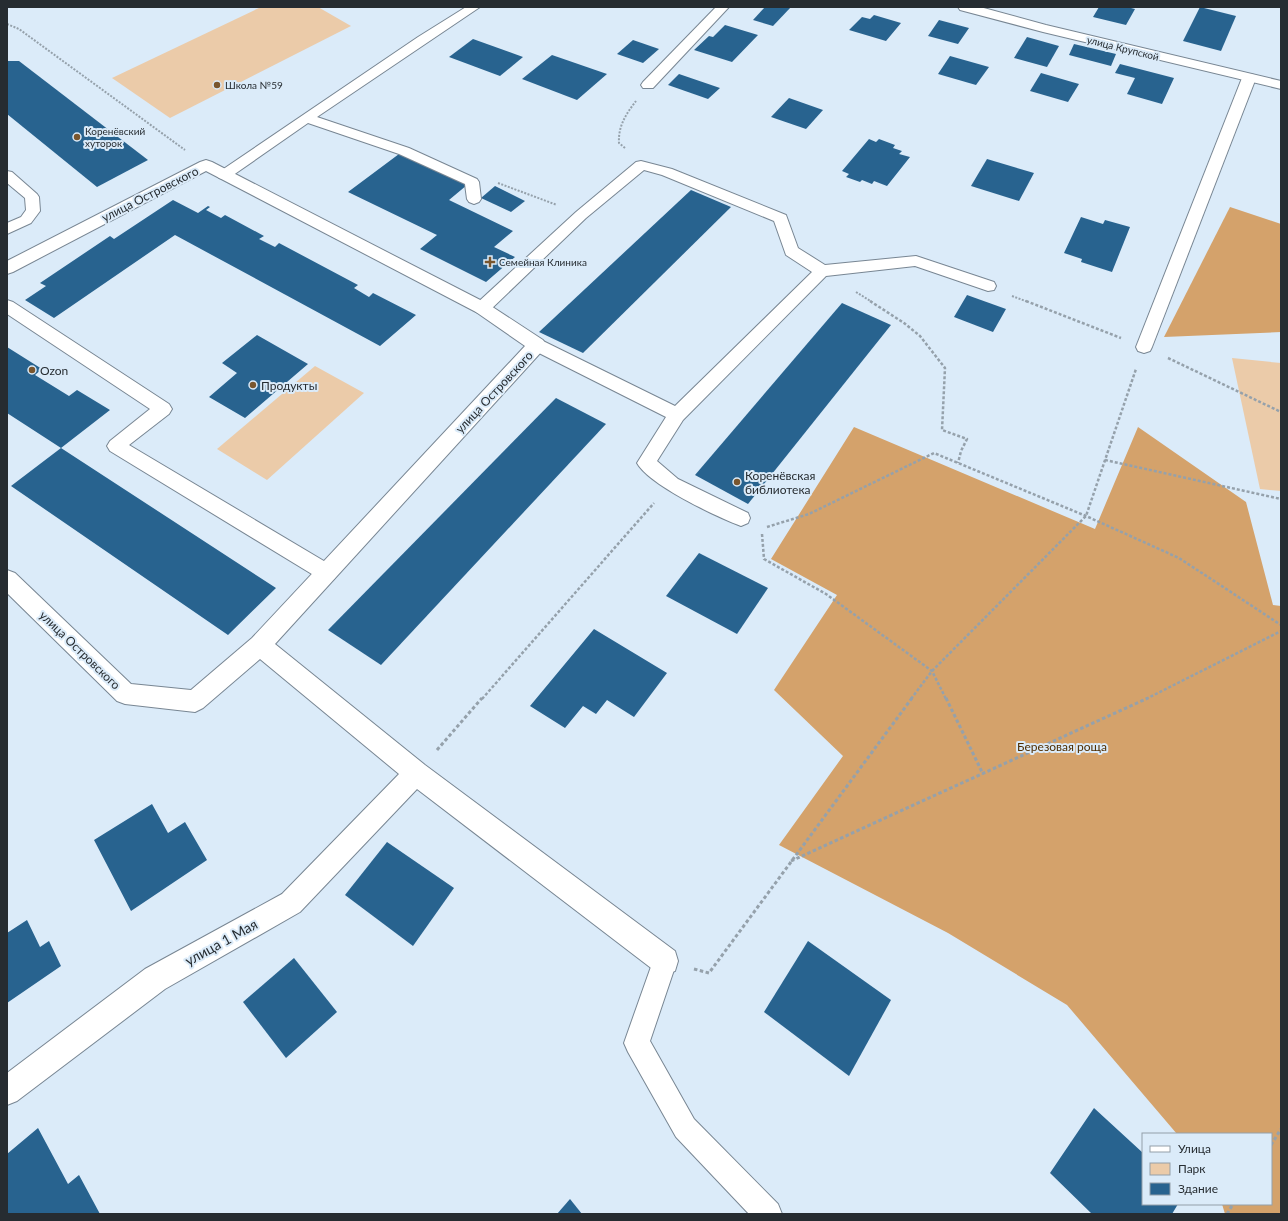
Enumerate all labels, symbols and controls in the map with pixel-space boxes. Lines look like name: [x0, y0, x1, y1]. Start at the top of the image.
street label: улица Крупской: [1086, 33, 1161, 63]
place label: Школа №59: [225, 79, 283, 91]
marker: Школа №59: [212, 80, 222, 90]
place label: Коренёвский хуторок: [85, 125, 145, 149]
marker: Коренёвский хуторок: [72, 132, 82, 142]
street label: улица Островского: [99, 163, 201, 225]
marker: Семейная Клиника: [484, 256, 496, 268]
place label: Семейная Клиника: [499, 256, 587, 268]
street label: улица Островского: [452, 348, 536, 436]
place label: Ozon: [40, 363, 68, 378]
marker: Ozon: [27, 365, 37, 375]
place label: Продукты: [261, 378, 317, 393]
marker: Продукты: [248, 380, 258, 390]
place label: Коренёвская библиотека: [745, 468, 815, 497]
marker: Коренёвская библиотека: [732, 477, 742, 487]
street label: улица Островского: [36, 608, 124, 693]
park label: Березовая роща: [1017, 739, 1107, 754]
street label: улица 1 Мая: [182, 915, 260, 969]
legend: [1142, 1133, 1272, 1205]
text: Улица: [1178, 1141, 1211, 1156]
text: Парк: [1178, 1161, 1206, 1176]
text: Здание: [1178, 1181, 1218, 1196]

